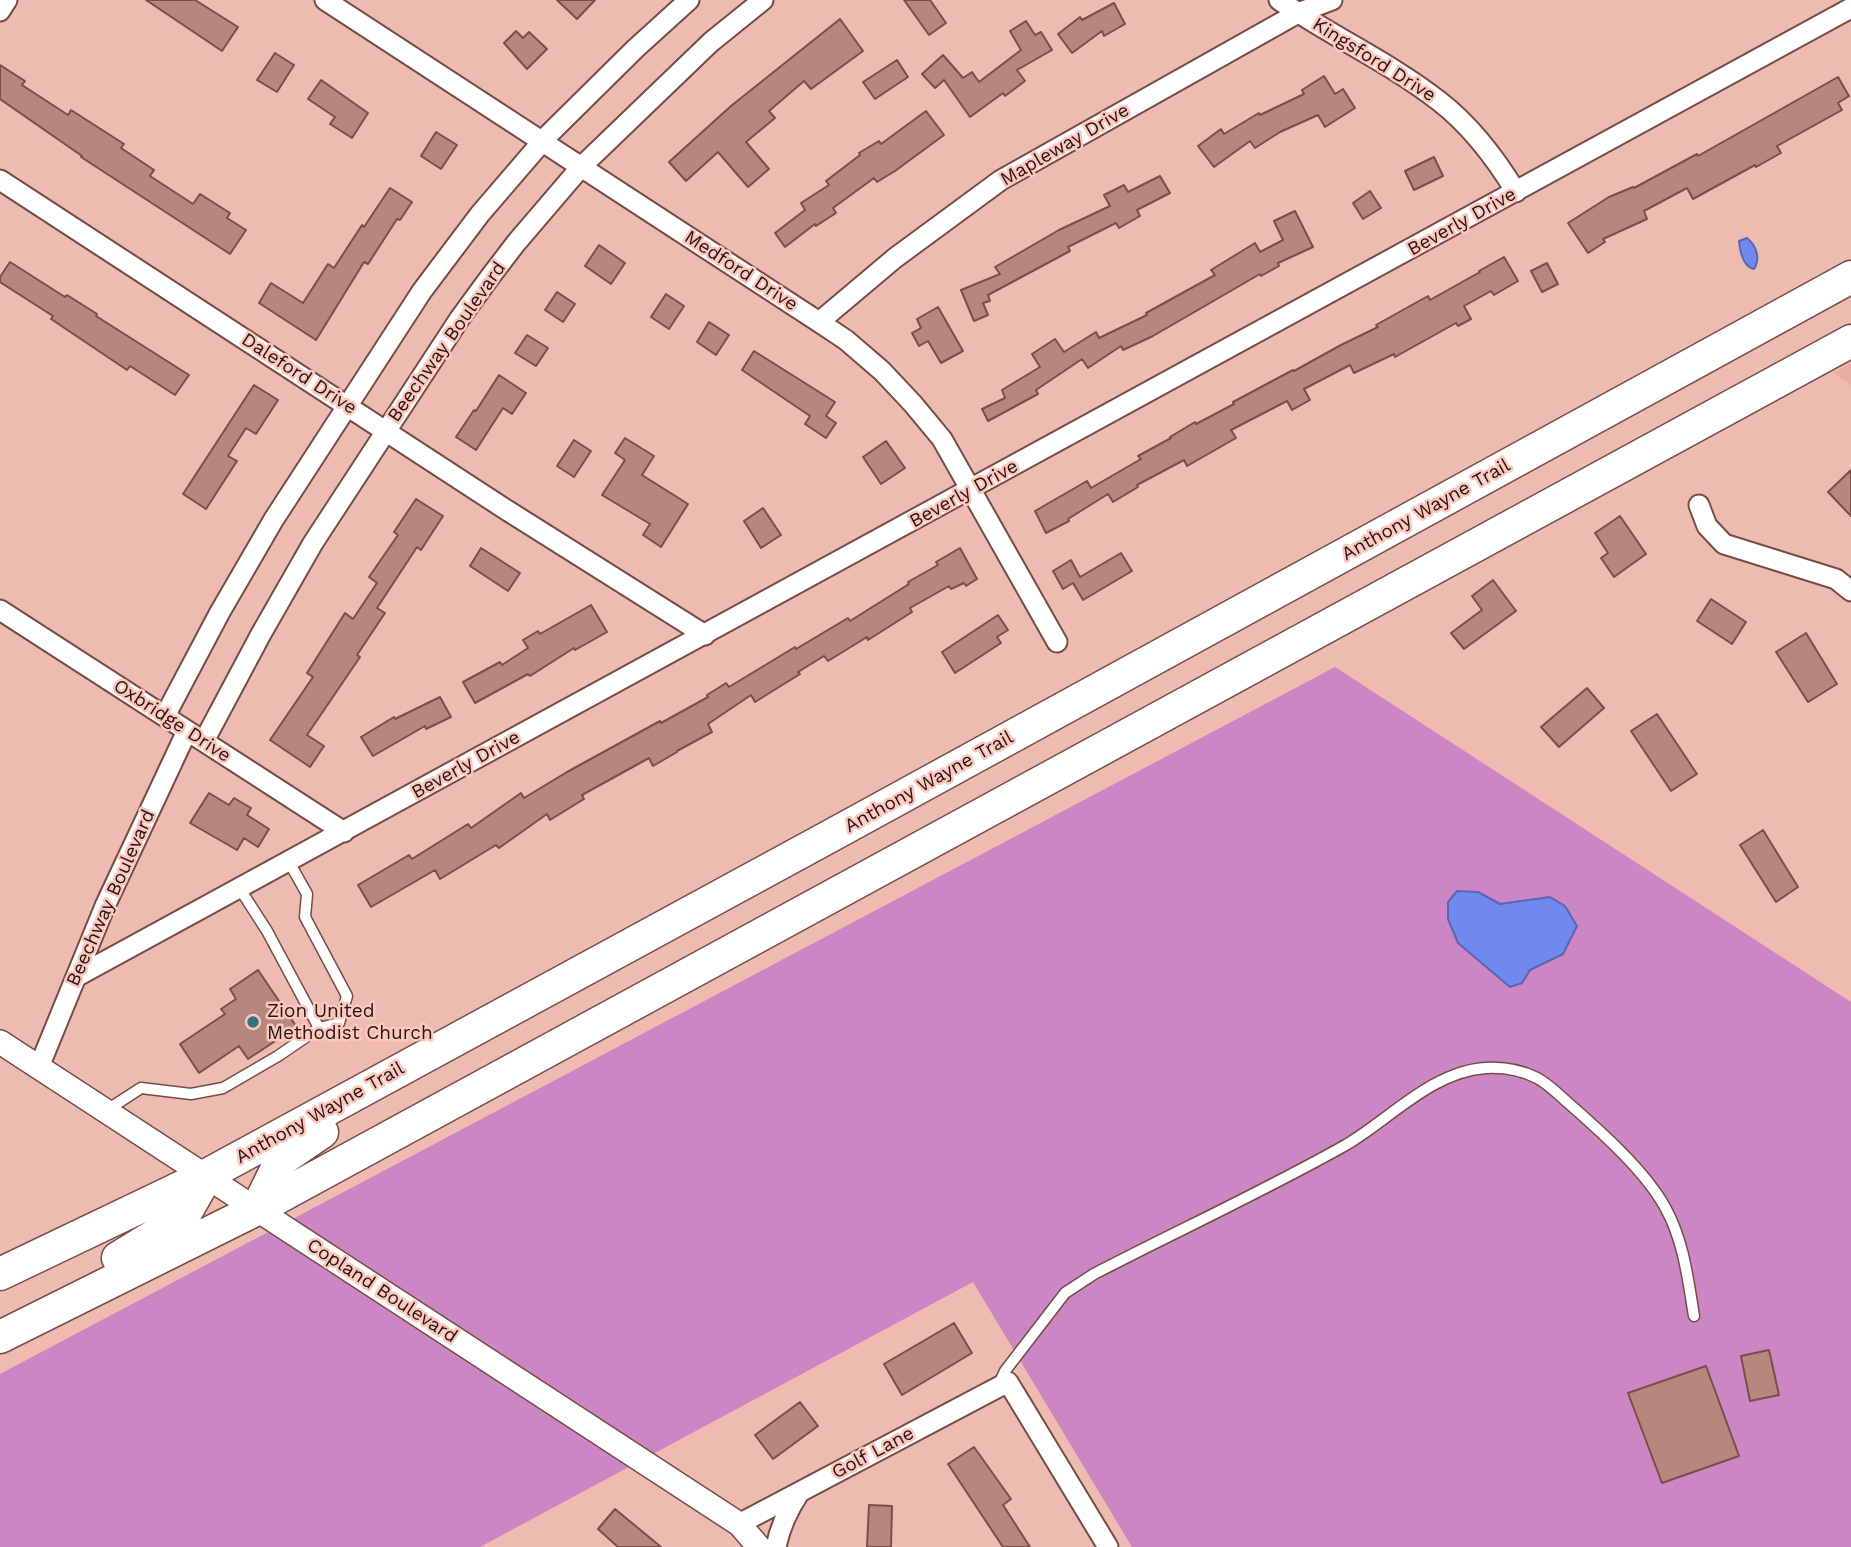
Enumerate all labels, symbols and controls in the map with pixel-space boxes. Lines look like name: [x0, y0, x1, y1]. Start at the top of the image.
street label: Kingsford Drive: [1308, 13, 1440, 107]
street label: Mapleway Drive: [997, 99, 1133, 191]
street label: Beverly Drive: [1404, 183, 1520, 261]
street label: Medford Drive: [680, 226, 802, 316]
street label: Beechway Boulevard: [383, 257, 511, 427]
street label: Daleford Drive: [237, 328, 361, 420]
street label: Anthony Wayne Trail: [1338, 454, 1514, 566]
street label: Beverly Drive: [906, 455, 1022, 533]
street label: Oxbridge Drive: [109, 675, 235, 767]
street label: Beverly Drive: [408, 726, 524, 804]
street label: Anthony Wayne Trail: [841, 726, 1017, 838]
street label: Beechway Boulevard: [62, 806, 160, 990]
place label: Zion United Methodist Church: [267, 1000, 433, 1044]
marker: Zion United Methodist Church: [245, 1014, 261, 1030]
street label: Anthony Wayne Trail: [232, 1057, 408, 1169]
street label: Copland Boulevard: [302, 1234, 462, 1348]
street label: Golf Lane: [828, 1422, 918, 1484]

